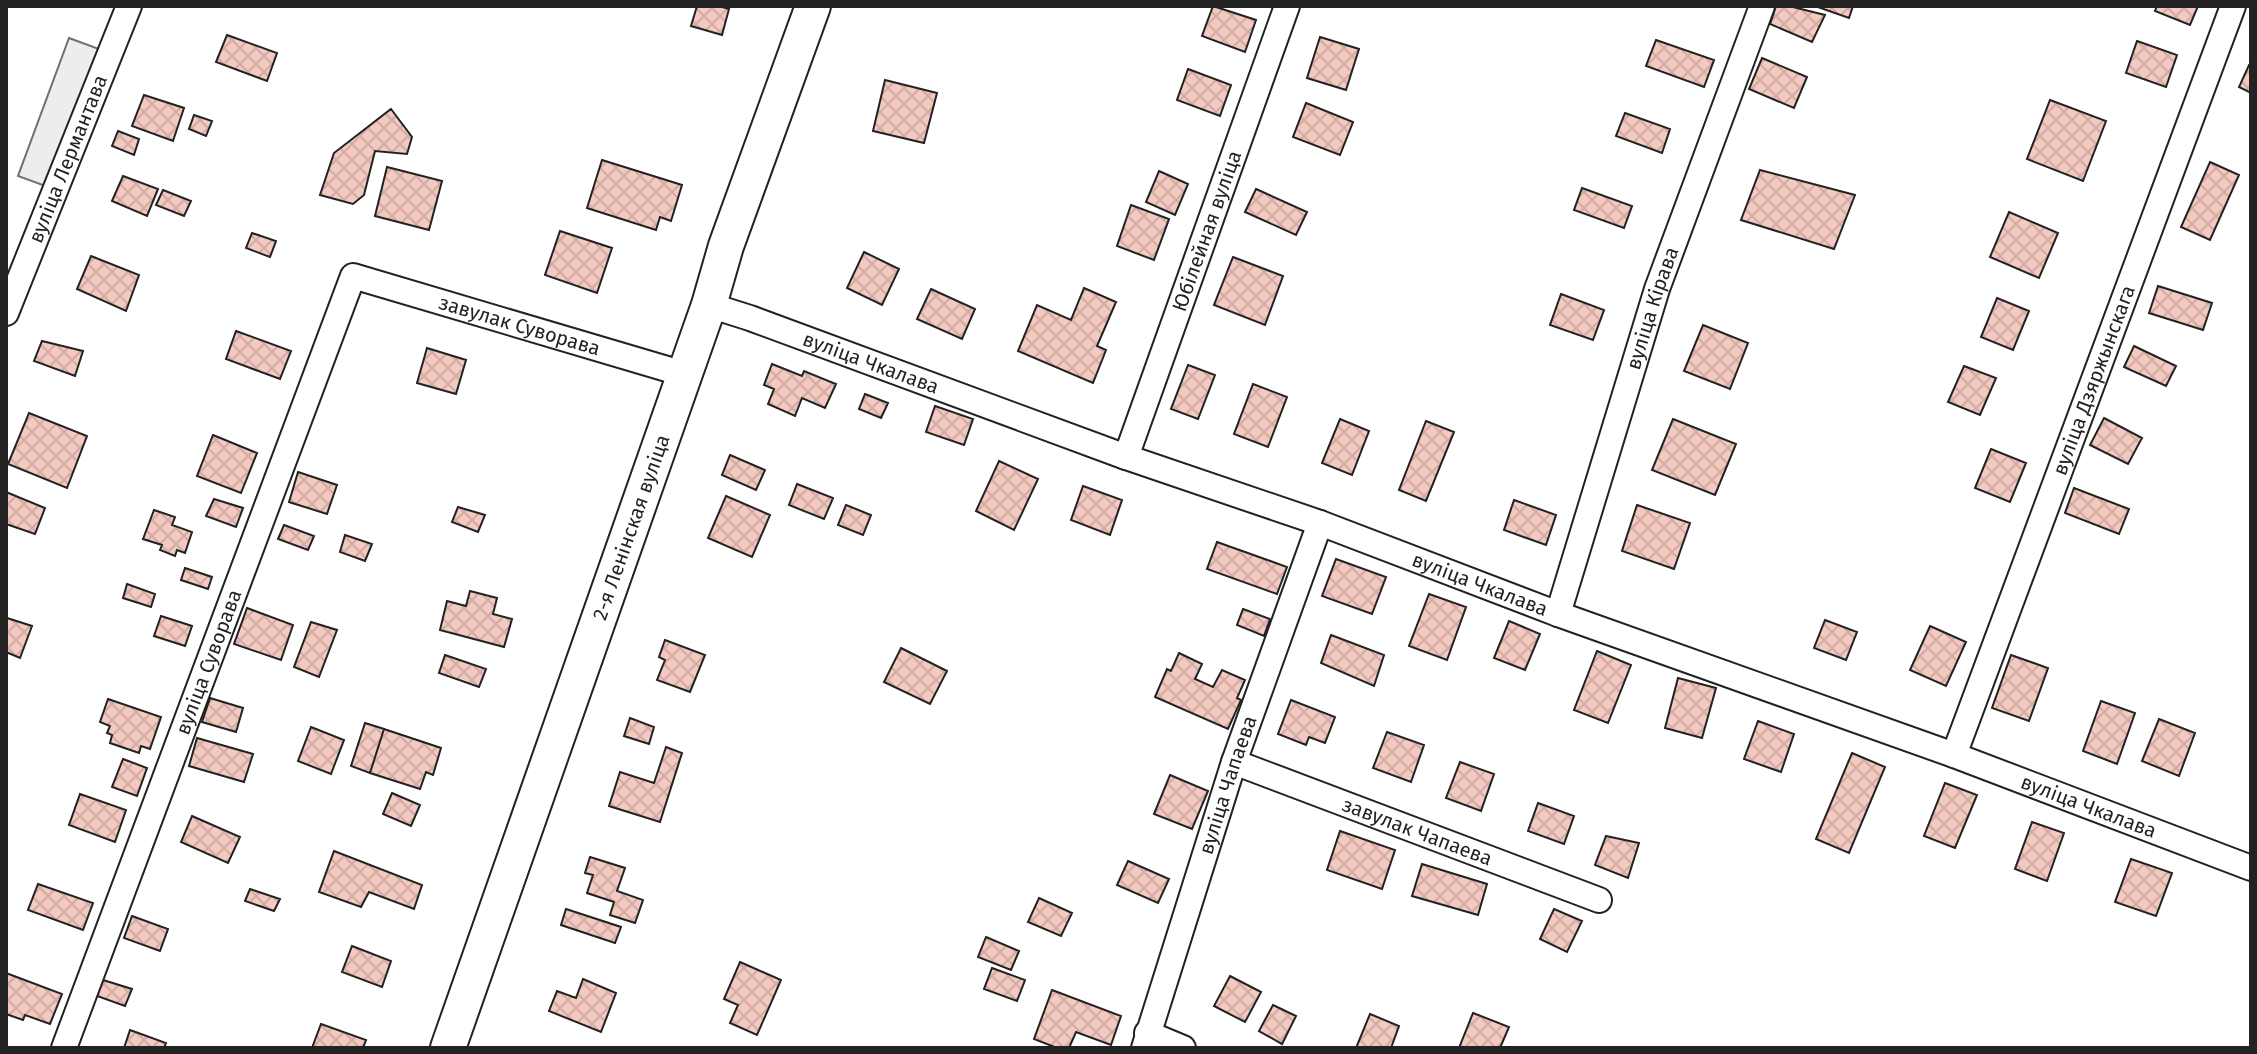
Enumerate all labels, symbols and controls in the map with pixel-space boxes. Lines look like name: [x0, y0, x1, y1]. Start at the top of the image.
street label: вуліца Лермантава: [23, 71, 112, 246]
street label: Юбілейная вуліца: [1167, 147, 1246, 315]
street label: вуліца Кірава: [1621, 243, 1684, 372]
street label: вуліца Дзяржынскага: [2047, 282, 2140, 478]
street label: завулак Суворава: [436, 290, 603, 361]
street label: вуліца Чкалава: [800, 327, 942, 399]
street label: 2-я Ленінская вуліца: [587, 431, 675, 623]
street label: вуліца Чкалава: [1409, 547, 1551, 621]
street label: вуліца Суворава: [170, 586, 247, 738]
street label: вуліца Чапаева: [1194, 712, 1262, 857]
street label: вуліца Чкалава: [2017, 770, 2160, 843]
street label: завулак Чапаева: [1339, 792, 1496, 871]

